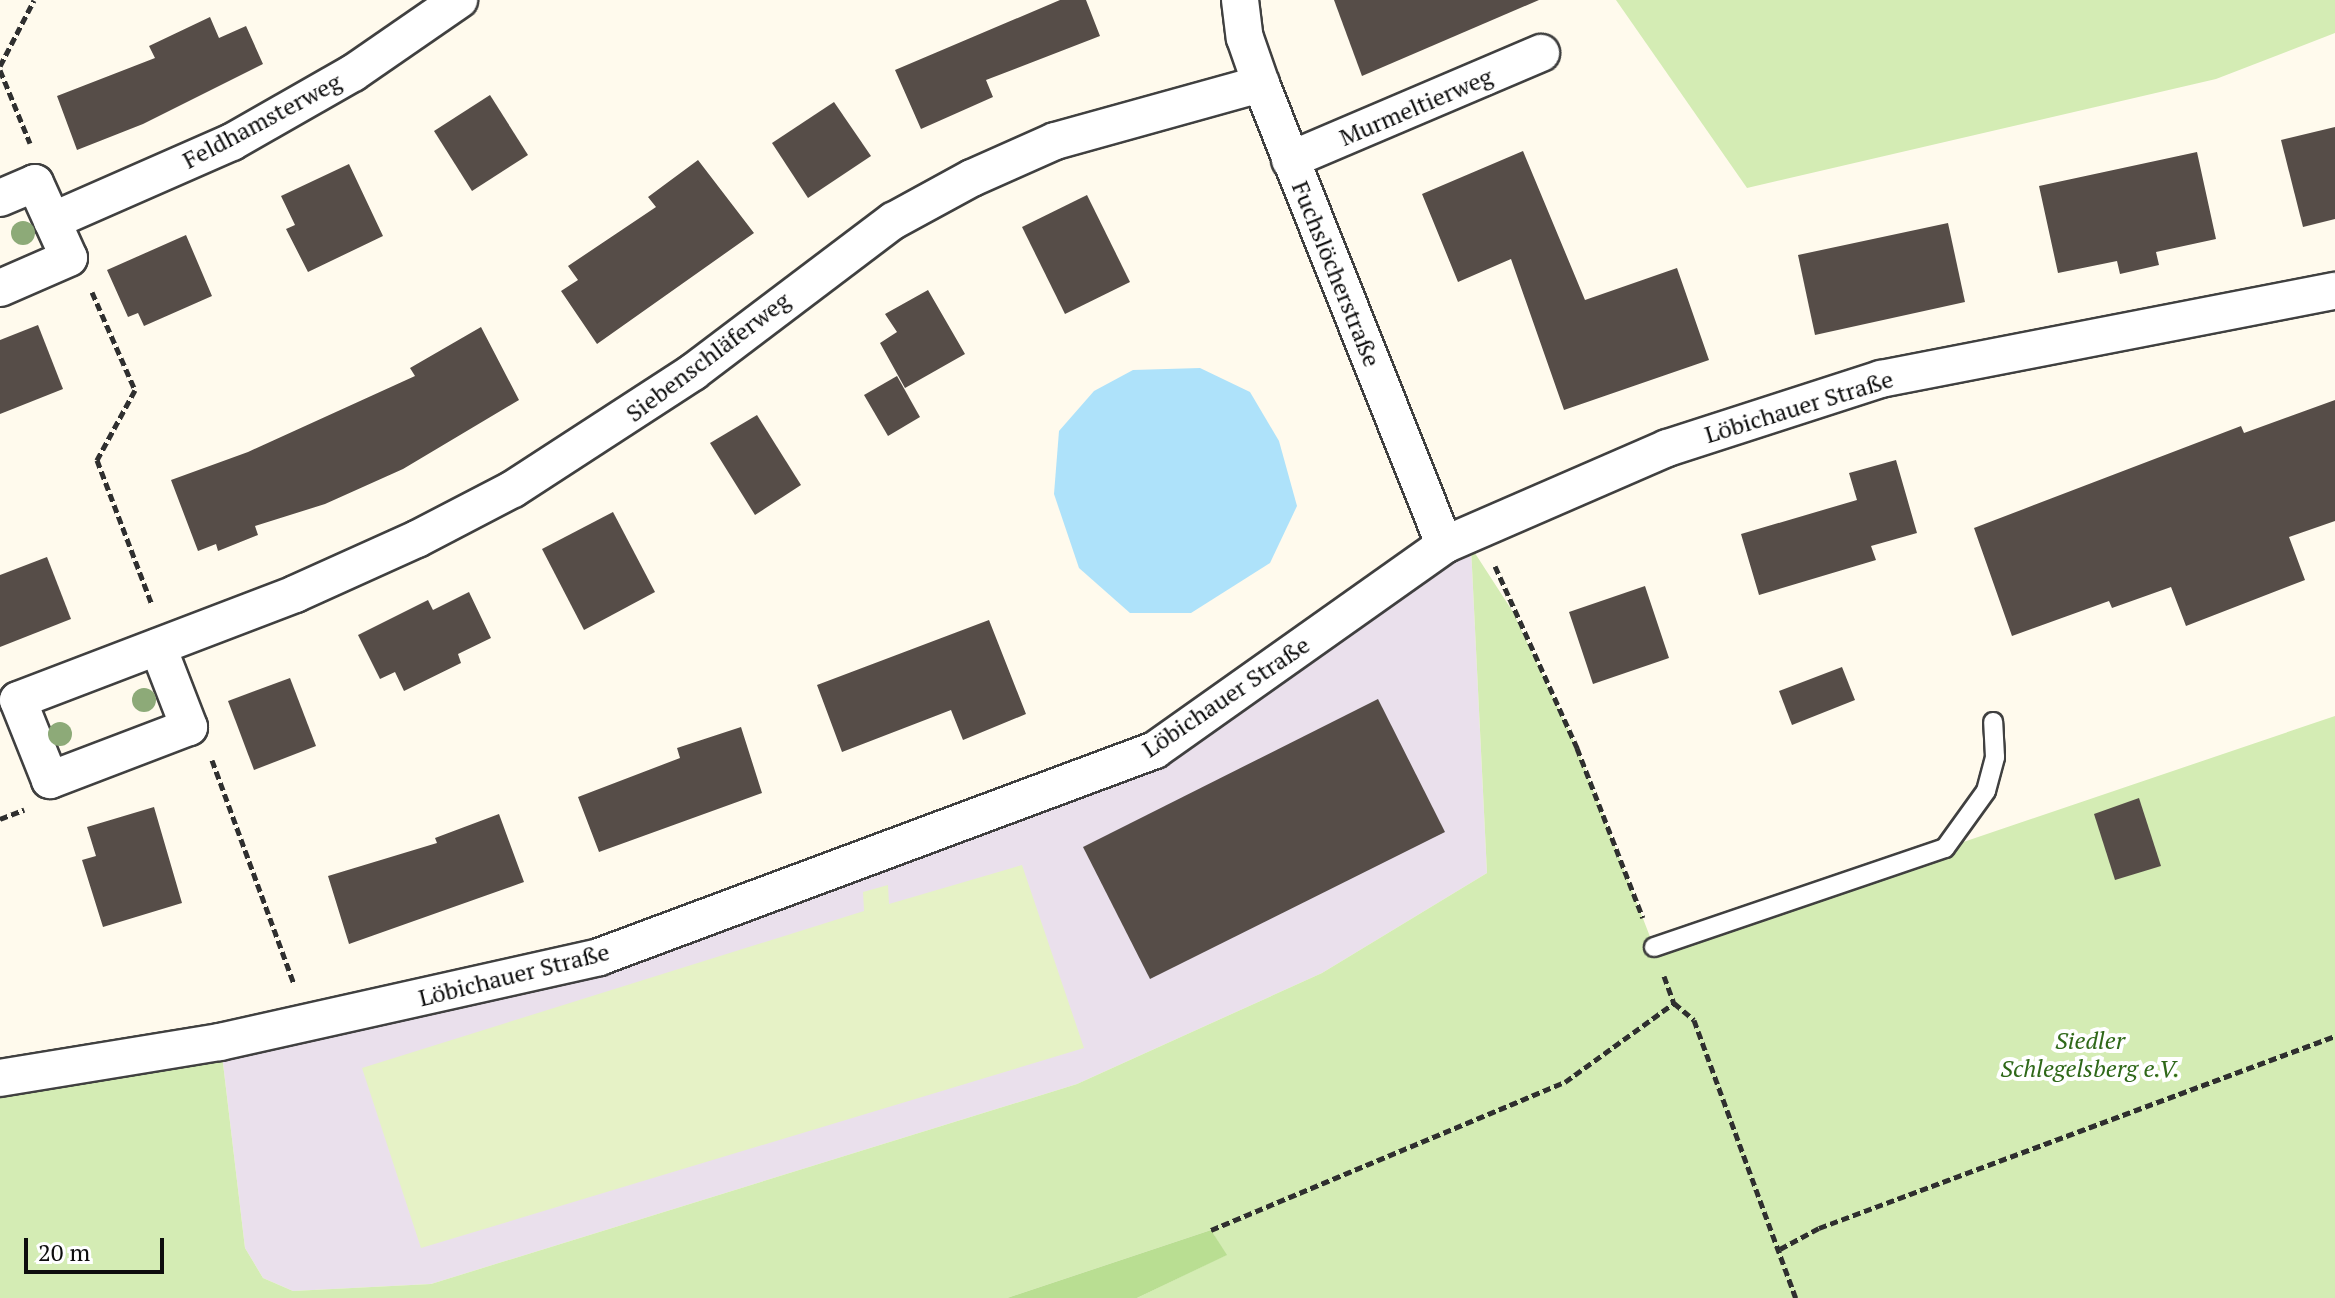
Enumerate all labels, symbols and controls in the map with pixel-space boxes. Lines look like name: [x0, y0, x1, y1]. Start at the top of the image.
street label: Murmeltierweg: [1335, 62, 1497, 152]
street label: Feldhamsterweg: [178, 67, 346, 175]
street label: Fuchslöcherstraße: [1286, 177, 1386, 371]
street label: Siebenschläferweg: [620, 286, 796, 428]
street label: Löbichauer Straße: [1701, 365, 1897, 449]
street label: Löbichauer Straße: [1137, 630, 1315, 764]
street label: Löbichauer Straße: [416, 937, 612, 1013]
park label: Siedler Schlegelsberg e.V.: [2000, 1027, 2180, 1083]
scale bar: [28, 1222, 168, 1272]
text: 20 m: [38, 1236, 90, 1268]

